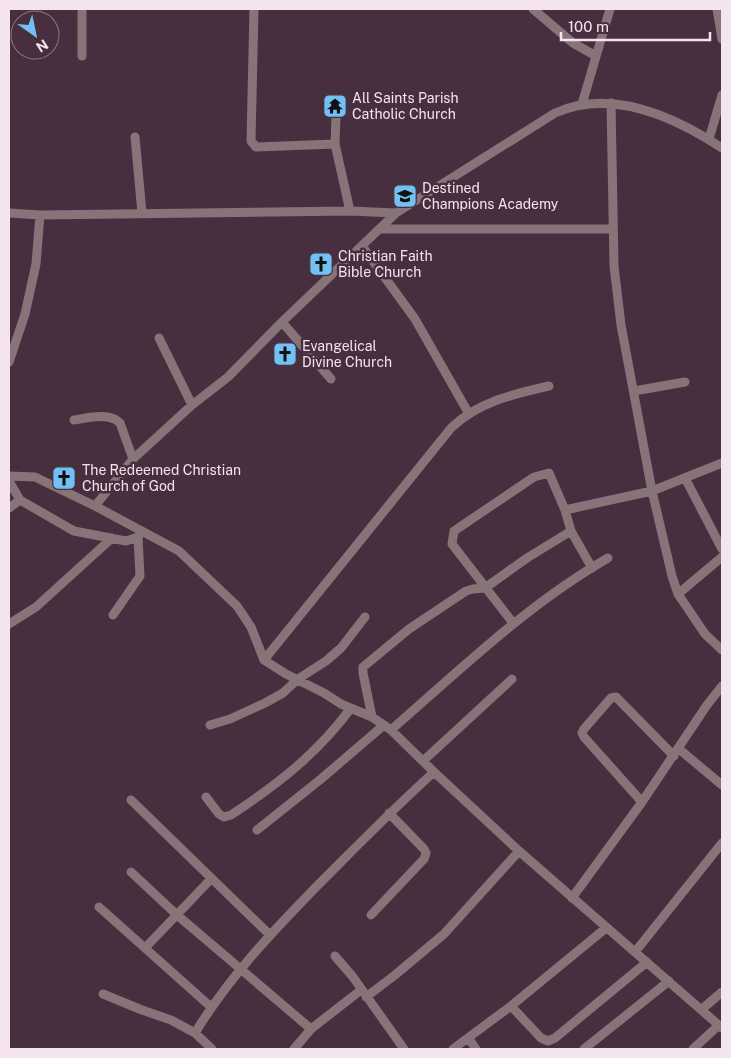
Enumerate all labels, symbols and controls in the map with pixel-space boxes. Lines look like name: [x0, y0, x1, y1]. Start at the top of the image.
north arrow: [10, 10, 60, 60]
scale bar: [561, 10, 710, 42]
text: 100 m: [568, 18, 609, 35]
text: N: [33, 36, 51, 56]
place label: All Saints Parish Catholic Church: [352, 90, 459, 122]
temple icon: All Saints Parish Catholic Church: [322, 93, 348, 119]
place label: Destined Champions Academy: [422, 180, 559, 212]
school or university icon: Destined Champions Academy: [392, 183, 418, 209]
place label: Christian Faith Bible Church: [338, 248, 433, 280]
church icon: Christian Faith Bible Church: [308, 251, 334, 277]
place label: Evangelical Divine Church: [302, 338, 392, 370]
church icon: Evangelical Divine Church: [272, 341, 298, 367]
place label: The Redeemed Christian Church of God: [82, 462, 241, 494]
church icon: The Redeemed Christian Church of God: [51, 465, 77, 491]

